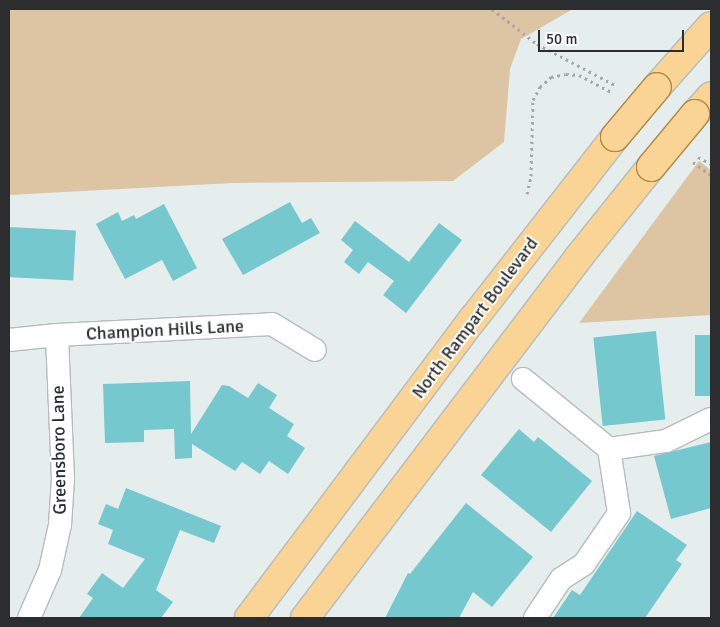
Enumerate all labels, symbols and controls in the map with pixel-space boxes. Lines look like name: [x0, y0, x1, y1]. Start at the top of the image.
scale bar: [540, 20, 686, 52]
text: 50 m: [546, 30, 577, 48]
street label: North Rampart Boulevard: [407, 233, 543, 403]
street label: Champion Hills Lane: [85, 315, 245, 345]
street label: Greensboro Lane: [47, 385, 71, 515]

